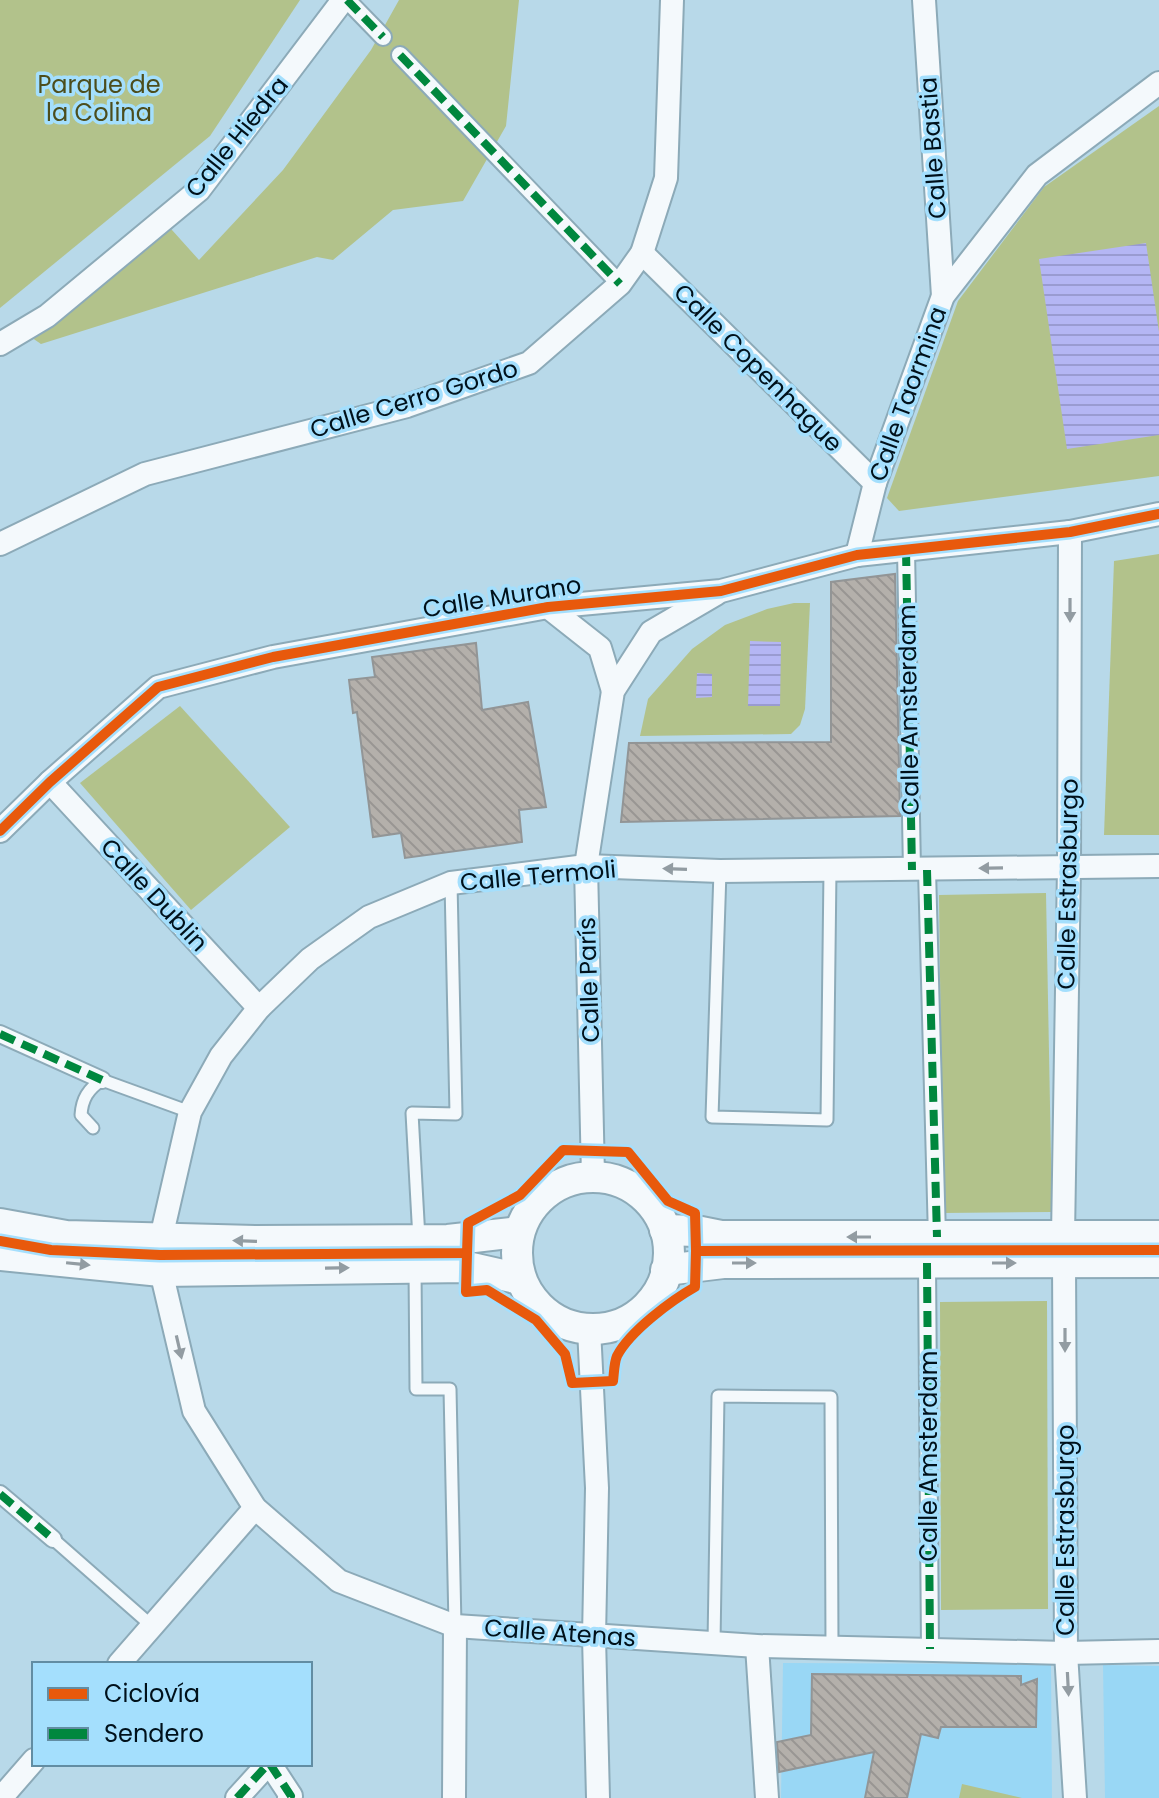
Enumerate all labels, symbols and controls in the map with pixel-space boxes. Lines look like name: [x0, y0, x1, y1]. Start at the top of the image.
park label: Parque de la Colina: [37, 68, 161, 129]
street label: Calle Hiedra: [178, 69, 296, 204]
street label: Calle Bastia: [911, 76, 954, 220]
street label: Calle Copenhague: [667, 276, 850, 459]
street label: Calle Taormina: [861, 302, 954, 486]
street label: Calle Cerro Gordo: [306, 351, 522, 446]
street label: Calle Murano: [420, 568, 583, 625]
one-way arrow: [1064, 598, 1076, 623]
street label: Calle Amsterdam: [890, 604, 927, 816]
street label: Calle Estrasburgo: [1049, 778, 1086, 990]
street label: Calle Dublin: [93, 831, 215, 958]
street label: Calle Termoli: [459, 852, 617, 899]
one-way arrow: [978, 862, 1003, 875]
one-way arrow: [662, 863, 687, 876]
street label: Calle París: [570, 917, 607, 1043]
one-way arrow: [846, 1231, 871, 1243]
one-way arrow: [232, 1234, 257, 1247]
one-way arrow: [65, 1257, 90, 1270]
one-way arrow: [732, 1257, 757, 1269]
one-way arrow: [992, 1257, 1017, 1269]
one-way arrow: [325, 1262, 350, 1274]
one-way arrow: [1058, 1328, 1071, 1353]
one-way arrow: [173, 1334, 185, 1359]
street label: Calle Amsterdam: [912, 1350, 945, 1562]
street label: Calle Estrasburgo: [1049, 1424, 1082, 1636]
street label: Calle Atenas: [483, 1611, 637, 1654]
legend: [32, 1662, 312, 1766]
one-way arrow: [1062, 1672, 1075, 1697]
text: Ciclovía: [104, 1677, 200, 1710]
text: Sendero: [104, 1717, 204, 1750]

